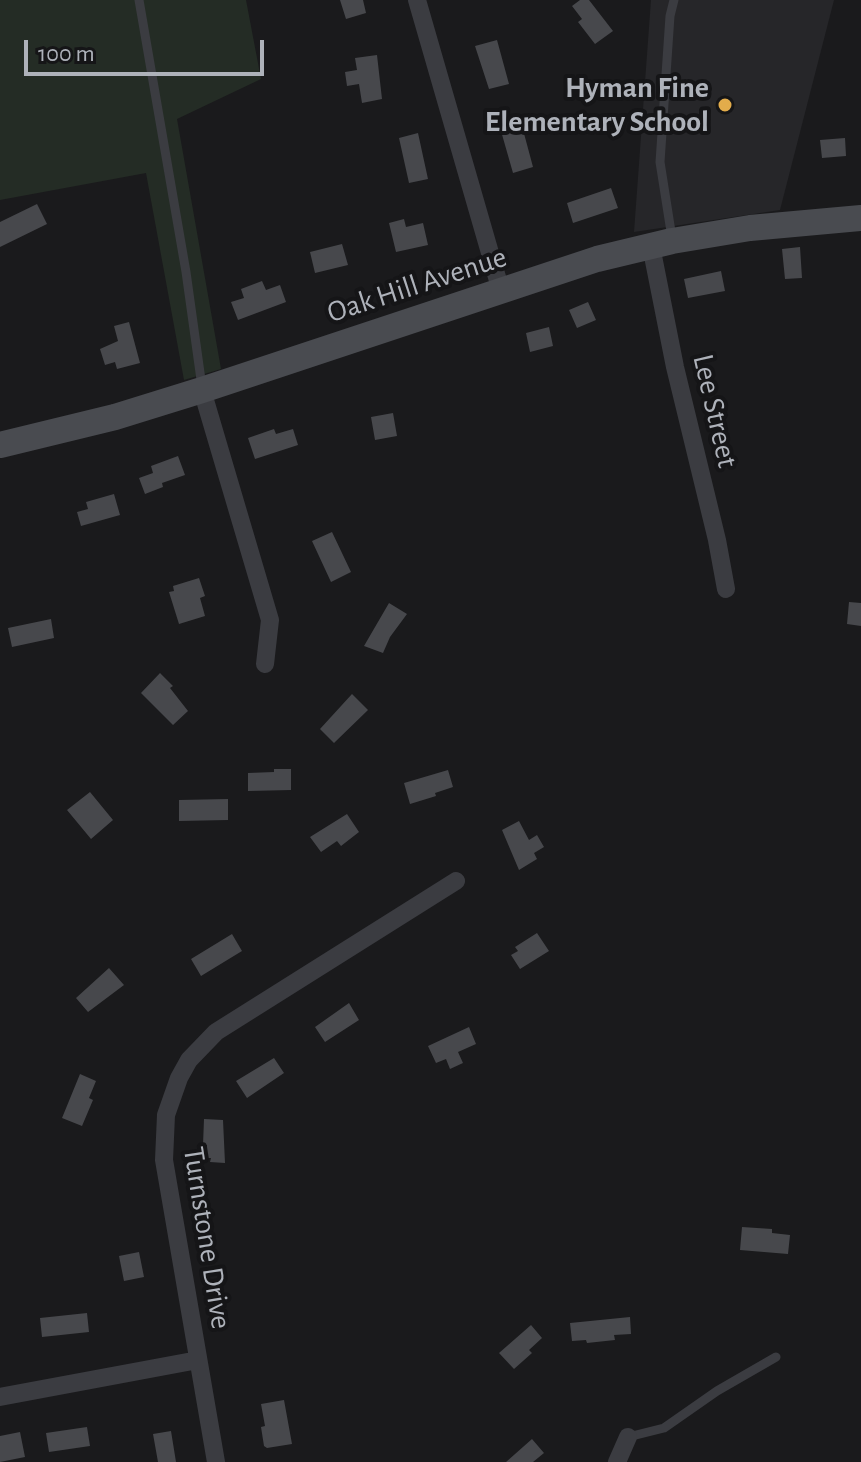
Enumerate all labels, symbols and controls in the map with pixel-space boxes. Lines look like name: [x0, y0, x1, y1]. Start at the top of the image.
scale bar: [28, 24, 268, 74]
text: 100 m: [38, 42, 95, 66]
place label: Hyman Fine Elementary School: [485, 70, 709, 140]
marker: Hyman Fine Elementary School: [716, 96, 734, 114]
street label: Oak Hill Avenue: [323, 239, 511, 331]
street label: Lee Street: [684, 351, 746, 471]
street label: Turnstone Drive: [175, 1144, 239, 1332]

